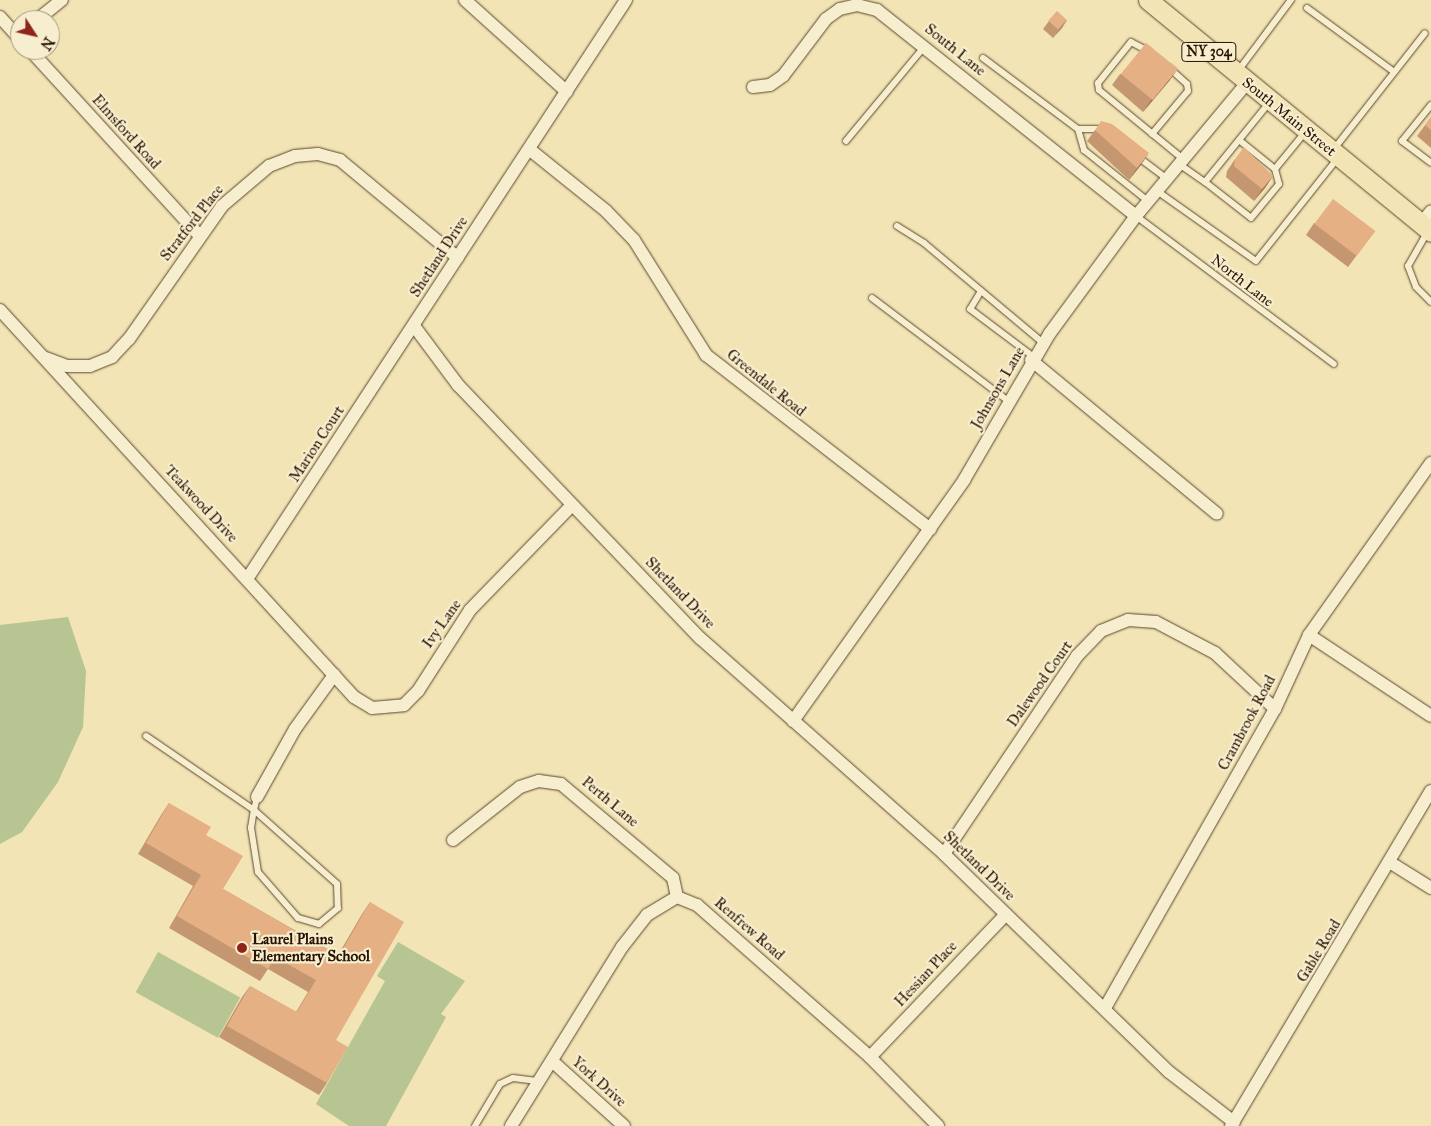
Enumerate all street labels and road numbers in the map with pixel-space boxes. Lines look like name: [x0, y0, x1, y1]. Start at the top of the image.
street label: South Lane: [921, 20, 989, 80]
road number: NY 304: [1180, 41, 1238, 64]
street label: South Main Street: [1238, 74, 1340, 160]
street label: Elmsford Road: [88, 91, 164, 173]
street label: Stratford Place: [157, 181, 227, 265]
street label: Shetland Drive: [406, 213, 472, 301]
street label: North Lane: [1207, 251, 1277, 311]
street label: Johnsons Lane: [967, 344, 1029, 432]
street label: Greendale Road: [723, 346, 809, 420]
street label: Marion Court: [286, 402, 348, 486]
street label: Teakwood Drive: [161, 462, 241, 546]
street label: Shetland Drive: [641, 554, 719, 632]
street label: Ivy Lane: [419, 596, 465, 652]
street label: Dalewood Court: [1004, 637, 1076, 731]
street label: Crambrook Road: [1214, 672, 1280, 774]
street label: Perth Lane: [578, 773, 642, 831]
street label: Shetland Drive: [940, 827, 1018, 905]
street label: Renfrew Road: [710, 894, 788, 964]
street label: Gable Road: [1293, 916, 1345, 986]
street label: Hessian Place: [891, 937, 961, 1011]
street label: York Drive: [568, 1053, 630, 1111]

